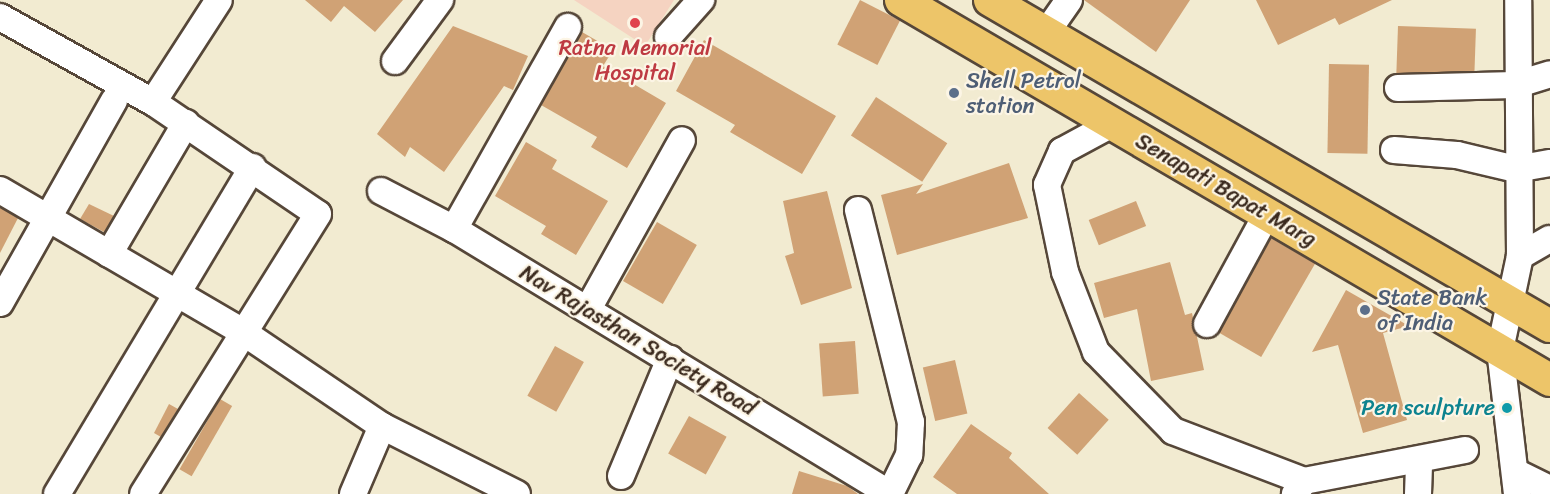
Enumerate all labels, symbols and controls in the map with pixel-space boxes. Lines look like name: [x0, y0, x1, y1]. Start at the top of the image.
marker: Ratna Memorial Hospital: [626, 14, 644, 32]
place label: Ratna Memorial Hospital: [559, 34, 711, 86]
place label: Shell Petrol station: [966, 67, 1082, 118]
marker: Shell Petrol station: [947, 86, 961, 100]
street label: Senapati Bapat Marg: [1131, 128, 1321, 252]
street label: Nav Rajasthan Society Road: [515, 259, 761, 421]
place label: State Bank of India: [1377, 284, 1487, 336]
marker: State Bank of India: [1358, 303, 1372, 317]
place label: Pen sculpture: [1361, 395, 1495, 421]
marker: Pen sculpture: [1500, 401, 1514, 415]

